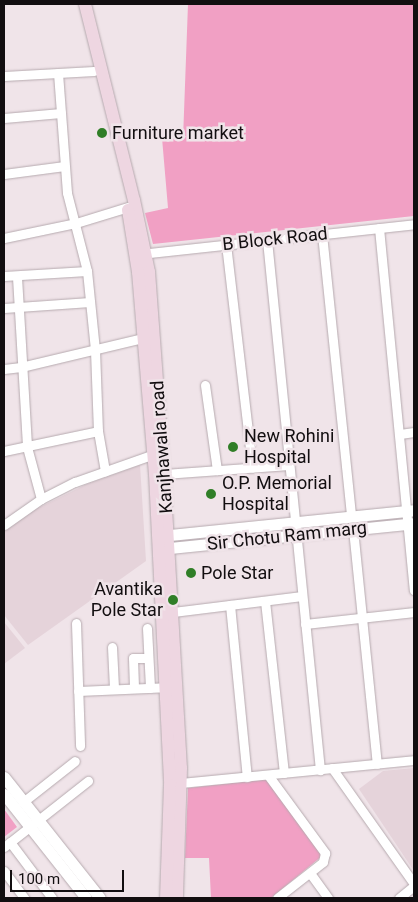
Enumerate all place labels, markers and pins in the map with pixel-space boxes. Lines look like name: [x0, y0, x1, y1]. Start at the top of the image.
place label: Furniture market: [112, 122, 244, 144]
marker: Furniture market: [96, 127, 108, 139]
place label: New Rohini Hospital: [244, 426, 334, 468]
marker: New Rohini Hospital: [226, 440, 240, 454]
place label: O.P. Memorial Hospital: [222, 473, 332, 516]
marker: O.P. Memorial Hospital: [204, 487, 218, 501]
place label: Pole Star: [201, 562, 273, 584]
marker: Pole Star: [185, 567, 197, 579]
place label: Avantika Pole Star: [91, 579, 163, 622]
marker: Avantika Pole Star: [167, 594, 179, 606]

